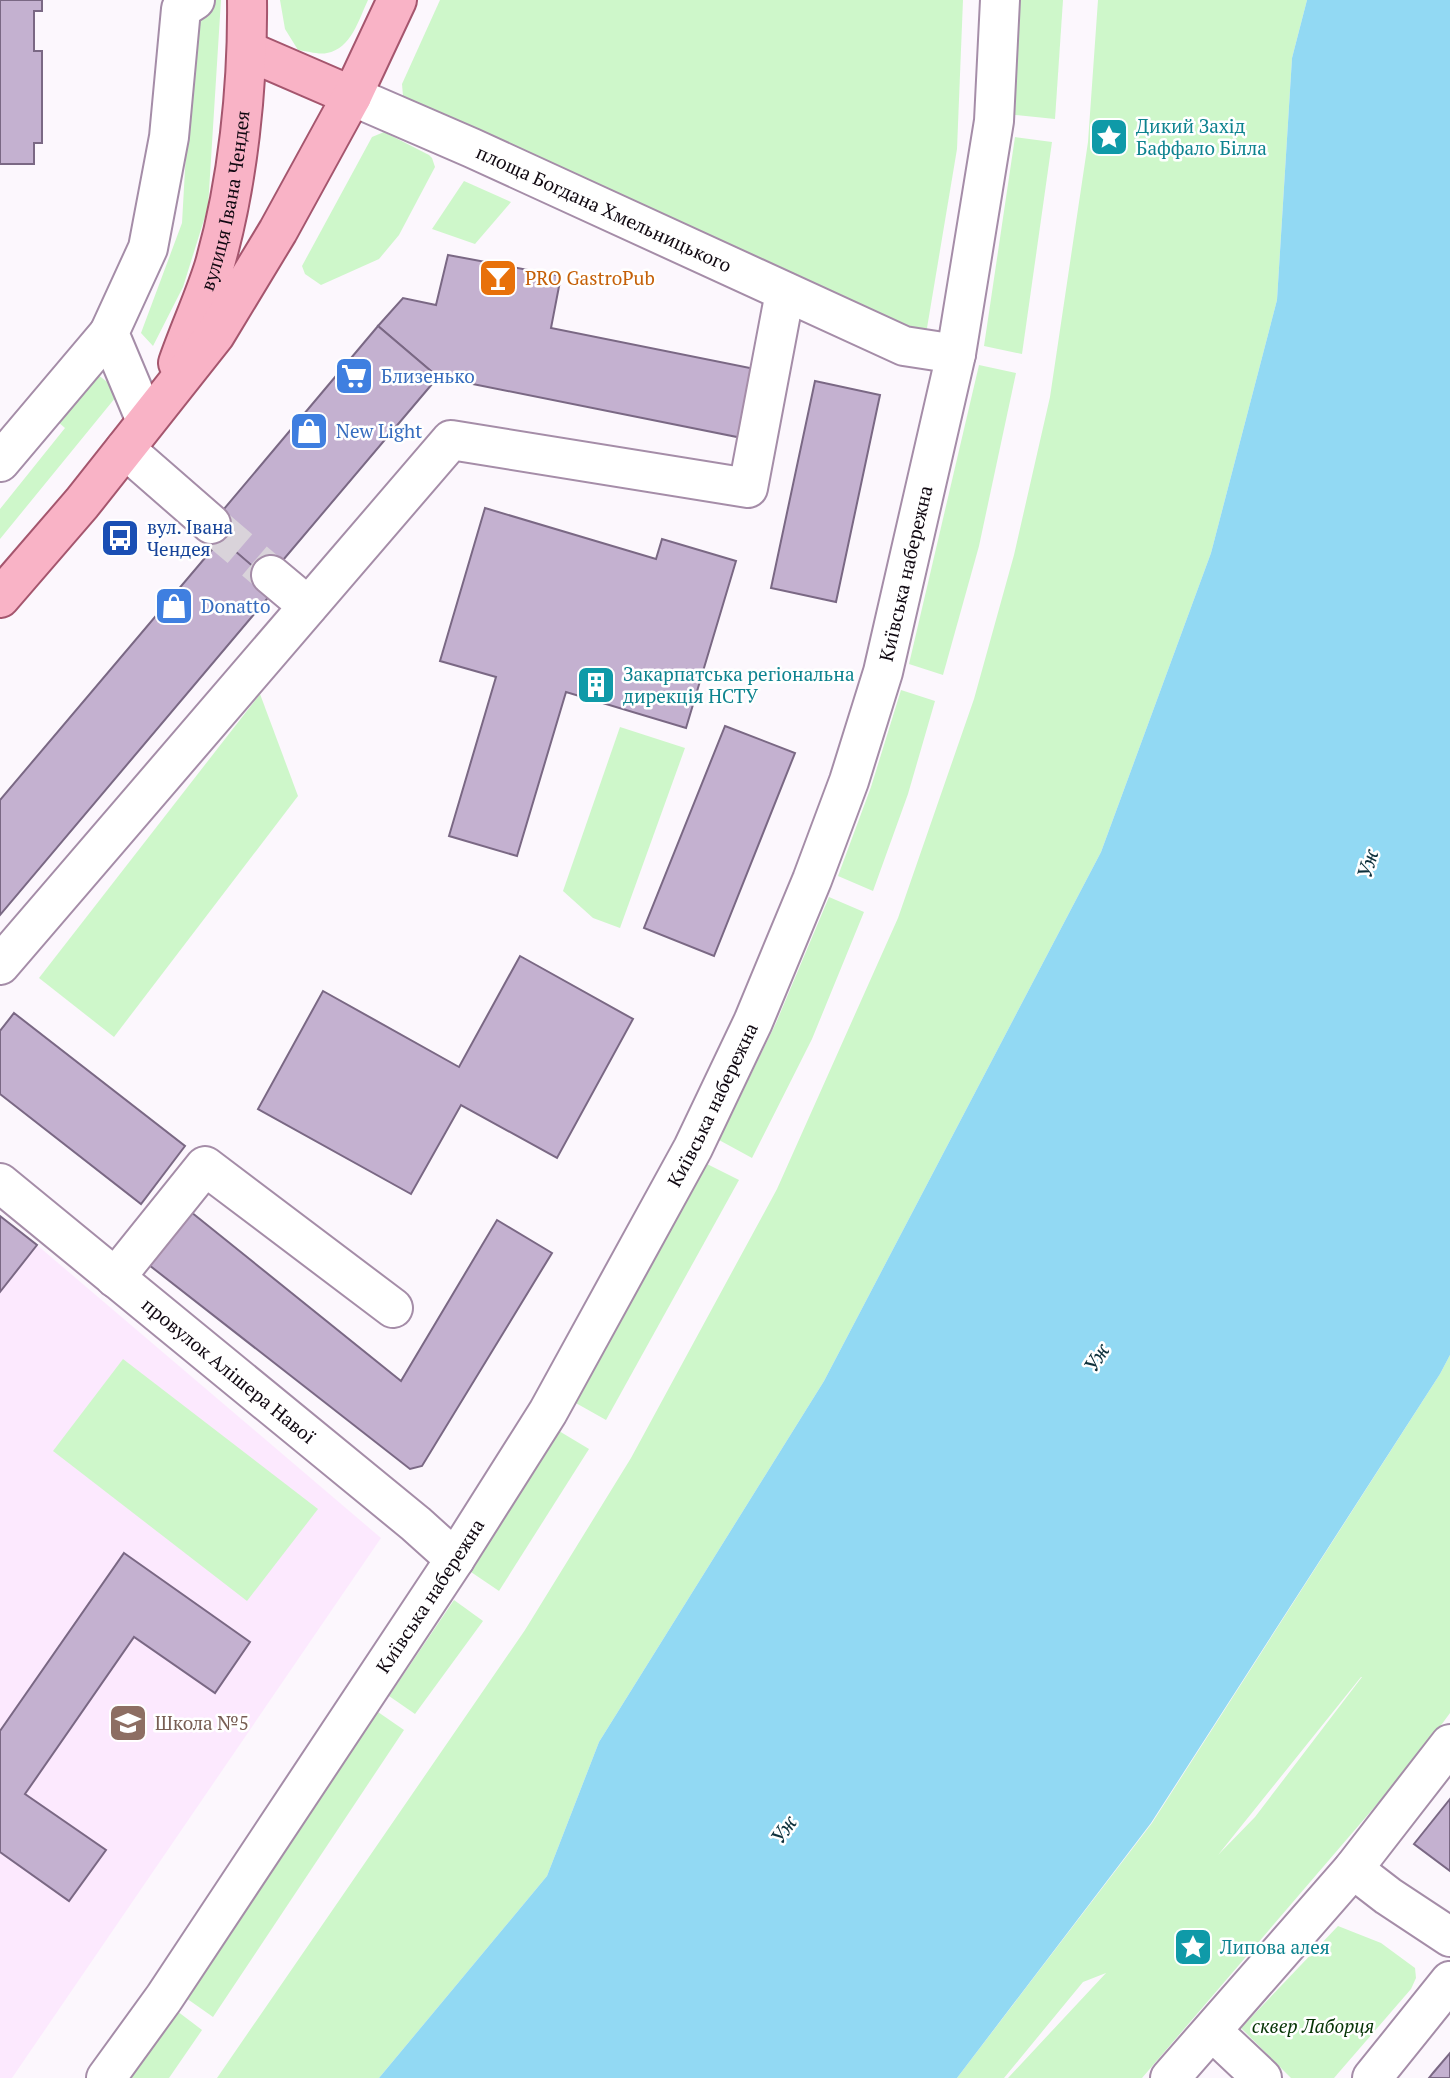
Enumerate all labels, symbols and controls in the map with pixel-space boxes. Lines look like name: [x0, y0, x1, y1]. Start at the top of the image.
street label: вулиця Івана Чендея: [194, 109, 254, 294]
place label: Дикий Захід Баффало Білла: [1136, 113, 1267, 160]
place icon: Дикий Захід Баффало Білла: [1088, 116, 1130, 158]
street label: площа Богдана Хмельницького: [473, 139, 736, 277]
bar icon: PRO GastroPub: [477, 257, 519, 299]
place label: PRO GastroPub: [525, 265, 655, 290]
supermarket icon: Близенько: [333, 355, 375, 397]
place label: Близенько: [381, 363, 475, 388]
shop icon: New Light: [288, 410, 330, 452]
place label: New Light: [336, 418, 422, 443]
street label: Київська набережна: [873, 483, 938, 664]
place label: вул. Івана Чендея: [147, 514, 234, 561]
bus stop icon: вул. Івана Чендея: [99, 517, 141, 559]
shop icon: Donatto: [153, 585, 195, 627]
place label: Donatto: [201, 593, 270, 618]
place label: Закарпатська регіональна дирекція НСТУ: [623, 661, 855, 708]
building icon: Закарпатська регіональна дирекція НСТУ: [575, 664, 617, 706]
water label: Уж: [1350, 845, 1385, 881]
street label: Київська набережна: [661, 1018, 763, 1191]
street label: провулок Алішера Навої: [137, 1292, 321, 1449]
water label: Уж: [1077, 1337, 1116, 1377]
street label: Київська набережна: [370, 1513, 490, 1678]
school or university icon: Школа №5: [107, 1702, 149, 1744]
place label: Школа №5: [155, 1710, 249, 1735]
water label: Уж: [763, 1808, 804, 1849]
place icon: Липова алея: [1172, 1926, 1214, 1968]
place label: Липова алея: [1219, 1934, 1330, 1959]
park label: сквер Лаборця: [1252, 2013, 1374, 2038]

